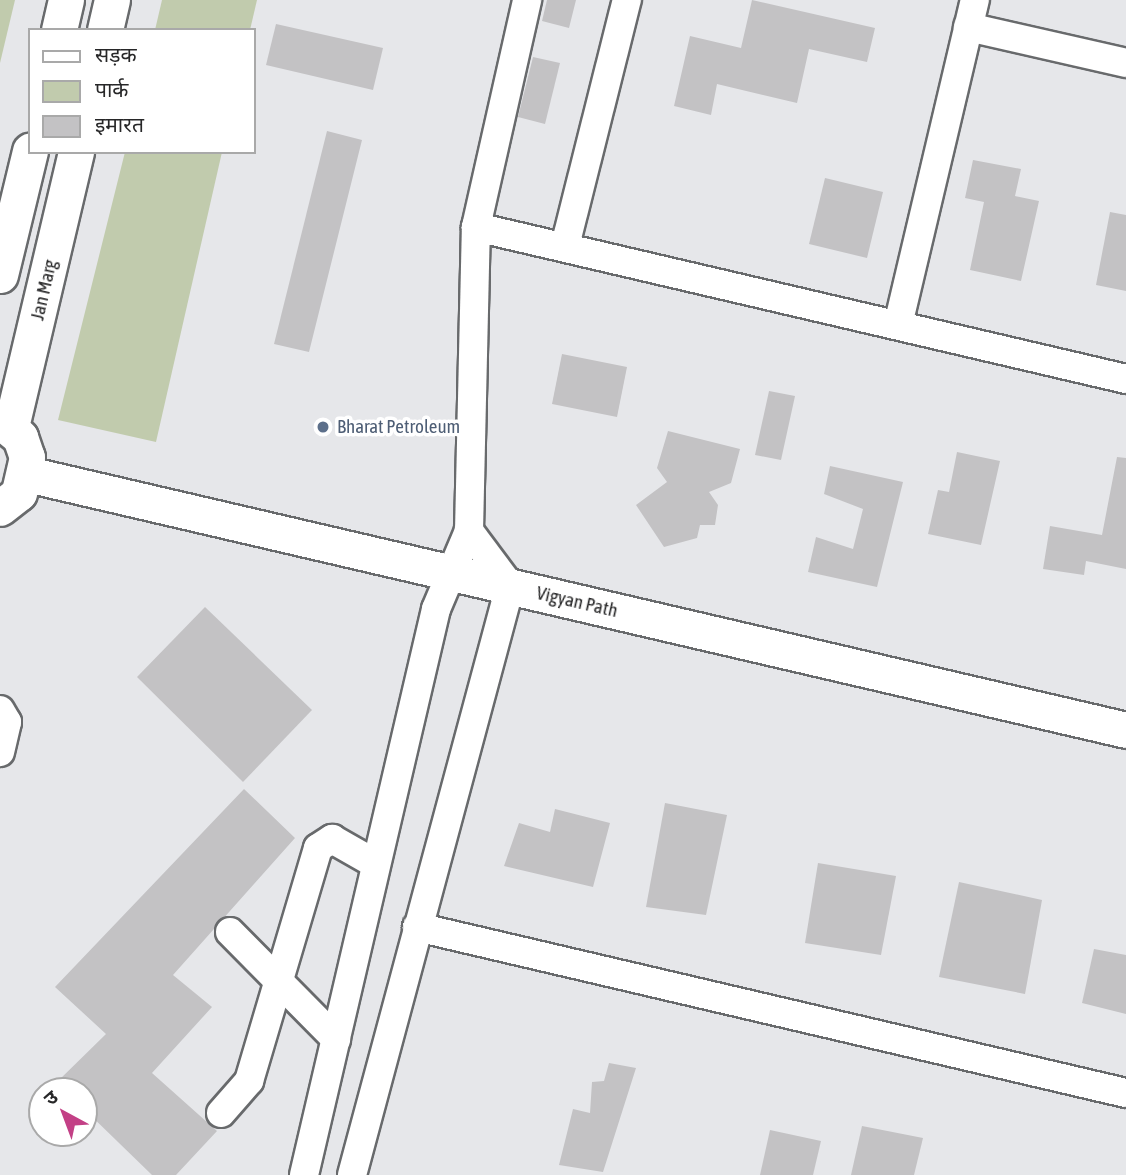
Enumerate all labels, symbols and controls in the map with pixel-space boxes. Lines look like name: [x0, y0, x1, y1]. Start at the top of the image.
legend: [28, 28, 256, 154]
text: सड़क: [95, 42, 137, 66]
text: पार्क: [95, 77, 129, 101]
text: इमारत: [95, 112, 144, 136]
street label: Jan Marg: [26, 257, 62, 323]
place label: Bharat Petroleum: [337, 416, 460, 438]
marker: Bharat Petroleum: [315, 419, 331, 435]
street label: Vigyan Path: [534, 582, 620, 622]
north arrow: [28, 1077, 98, 1147]
text: उ: [39, 1086, 62, 1110]

